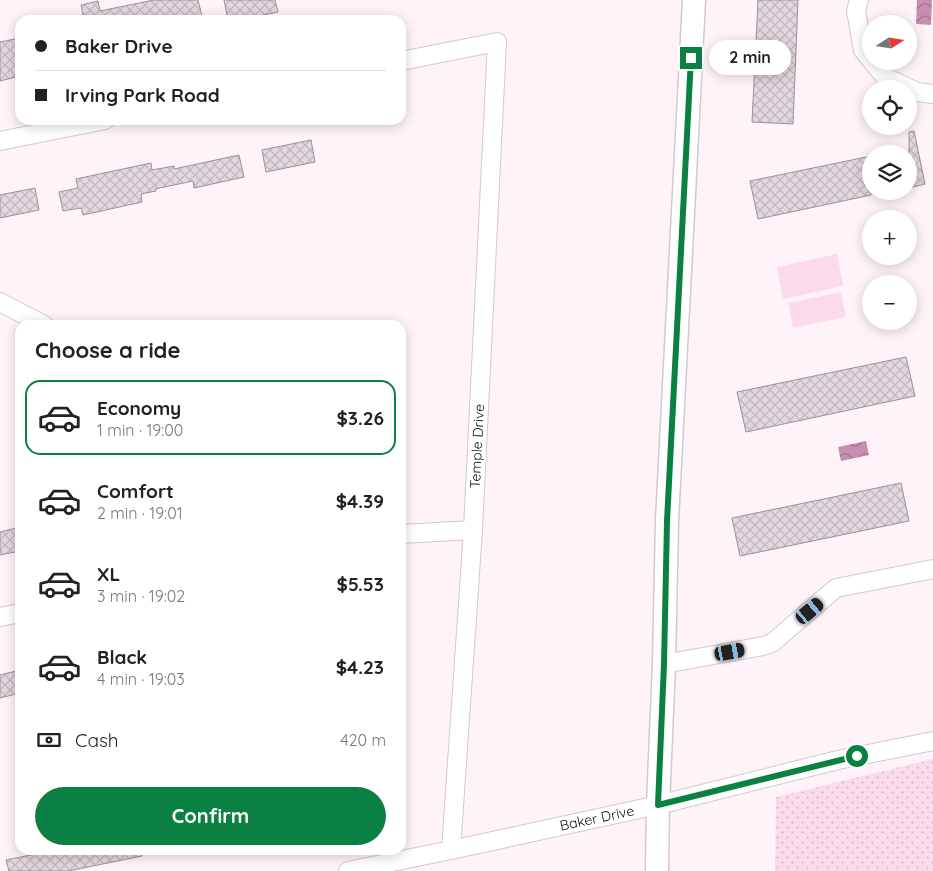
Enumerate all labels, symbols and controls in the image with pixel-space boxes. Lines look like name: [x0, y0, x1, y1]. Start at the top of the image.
north arrow: [862, 15, 918, 70]
map controls: [862, 15, 917, 330]
text: Baker Drive: [65, 34, 173, 58]
callout: 2 min: [708, 40, 791, 76]
route end: [680, 47, 702, 69]
text: 2 min: [729, 47, 771, 67]
button: locate: [862, 80, 917, 135]
text: Irving Park Road: [65, 83, 220, 107]
button: layers: [862, 145, 917, 200]
button: +: [862, 210, 917, 265]
button: −: [862, 275, 917, 330]
text: Choose a ride: [35, 336, 180, 364]
icon: car: [37, 395, 82, 440]
text: Economy: [97, 396, 181, 420]
street label: Temple Drive: [466, 403, 488, 489]
text: $3.26: [336, 406, 384, 430]
text: 1 min · 19:00: [97, 420, 183, 440]
icon: car: [37, 478, 82, 523]
text: Comfort: [97, 479, 174, 503]
text: $4.39: [336, 489, 384, 513]
text: 2 min · 19:01: [97, 503, 183, 523]
icon: car: [37, 561, 82, 606]
text: XL: [97, 562, 120, 586]
text: $5.53: [337, 572, 384, 596]
text: 3 min · 19:02: [97, 586, 185, 606]
car: [793, 596, 826, 626]
car: [713, 642, 746, 662]
icon: car: [37, 644, 82, 689]
text: Black: [97, 645, 147, 669]
text: $4.23: [336, 655, 384, 679]
text: 4 min · 19:03: [97, 669, 185, 689]
icon: cash: [35, 726, 63, 754]
text: Cash: [75, 728, 119, 752]
text: 420 m: [340, 730, 386, 750]
route start: [846, 745, 868, 767]
button: Confirm: [35, 787, 386, 845]
street label: Baker Drive: [558, 801, 636, 835]

